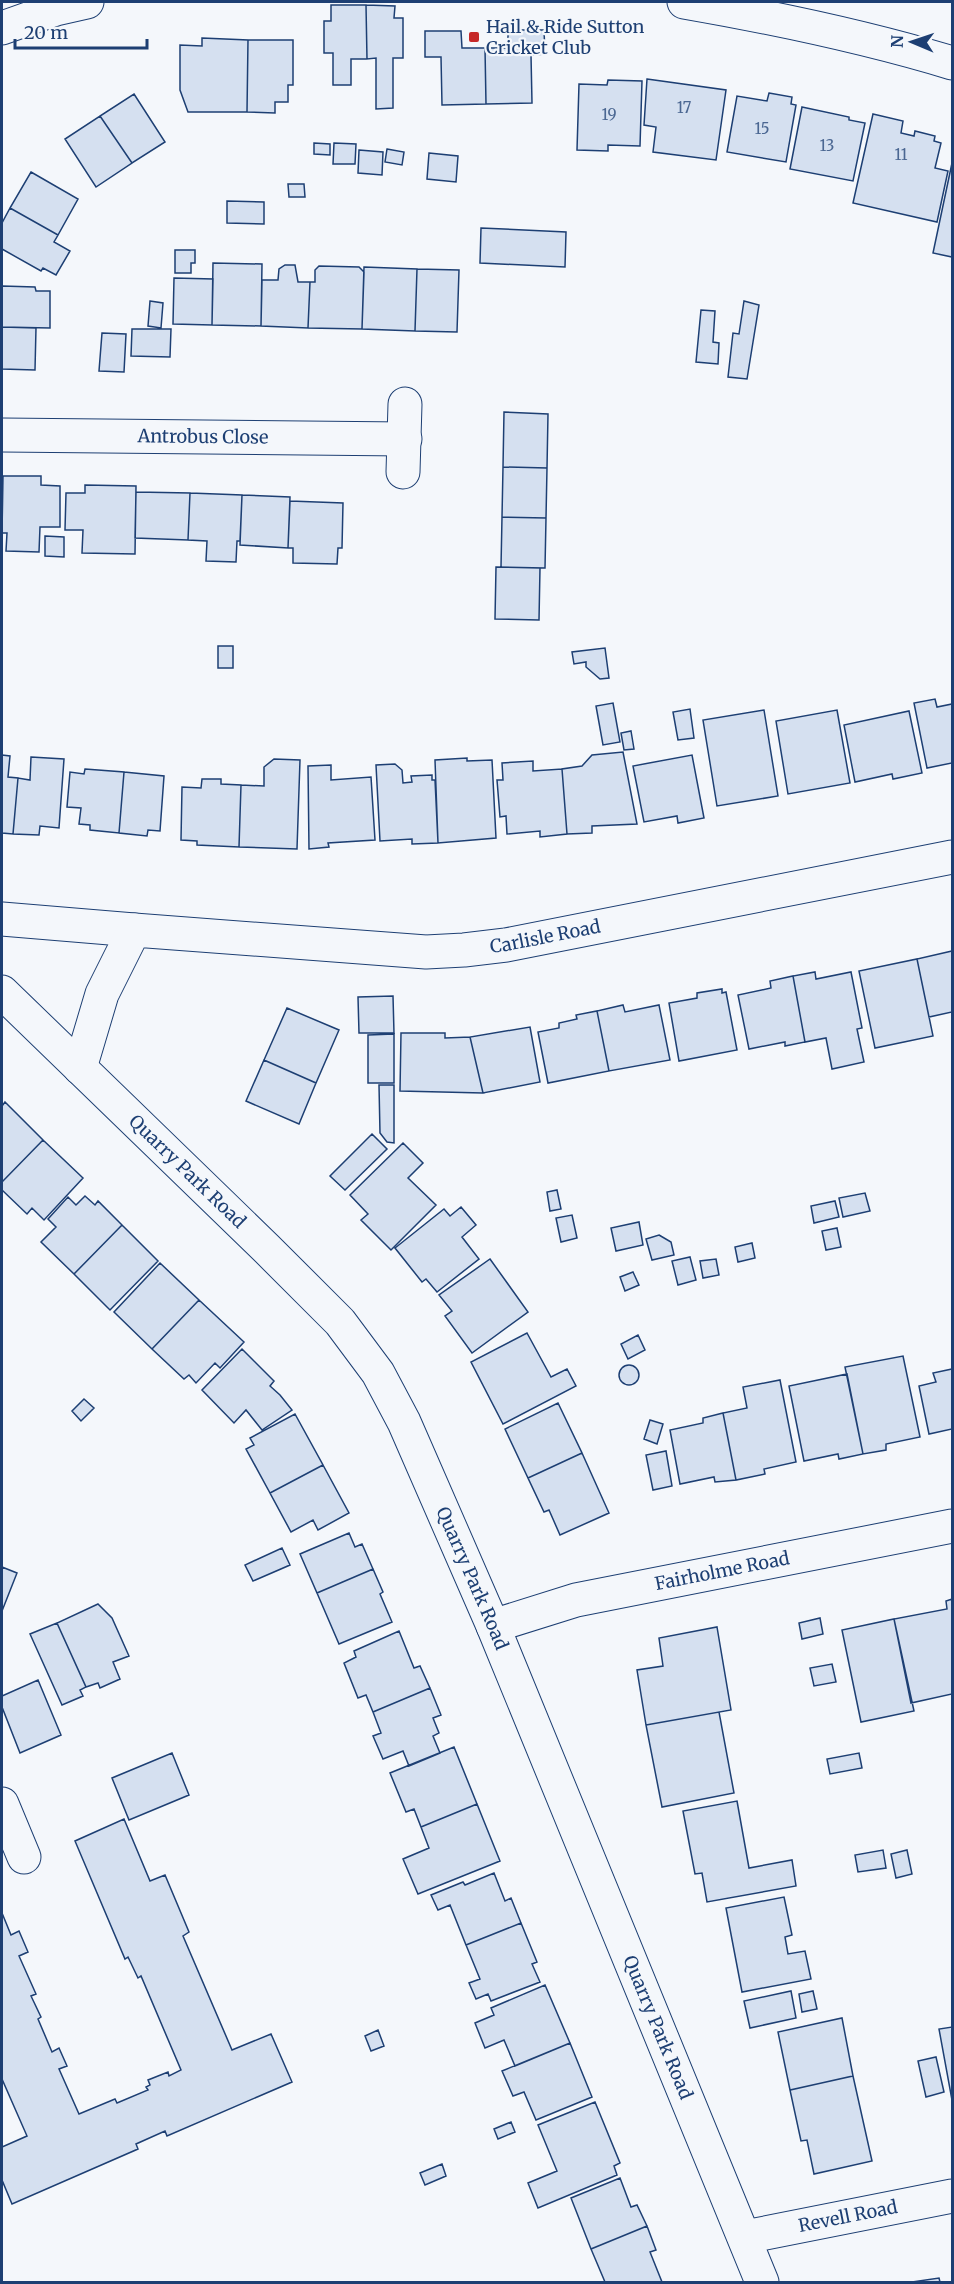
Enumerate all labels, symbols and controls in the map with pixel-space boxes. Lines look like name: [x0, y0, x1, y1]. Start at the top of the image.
scale bar: [15, 12, 147, 50]
north arrow: [882, 12, 942, 72]
place label: Hail & Ride Sutton Cricket Club: [486, 15, 644, 59]
text: 20 m: [24, 21, 68, 44]
marker: Hail & Ride Sutton Cricket Club: [467, 30, 481, 44]
text: N: [887, 34, 907, 48]
house number: 17: [677, 98, 692, 117]
house number: 19: [601, 105, 617, 124]
house number: 15: [754, 119, 770, 138]
house number: 13: [820, 136, 834, 155]
house number: 11: [894, 145, 908, 164]
street label: Antrobus Close: [136, 424, 269, 449]
street label: Carlisle Road: [489, 915, 603, 958]
street label: Quarry Park Road: [124, 1110, 251, 1233]
street label: Quarry Park Road: [431, 1503, 514, 1653]
street label: Fairholme Road: [653, 1546, 791, 1595]
street label: Quarry Park Road: [618, 1952, 698, 2103]
street label: Revell Road: [796, 2195, 900, 2237]

